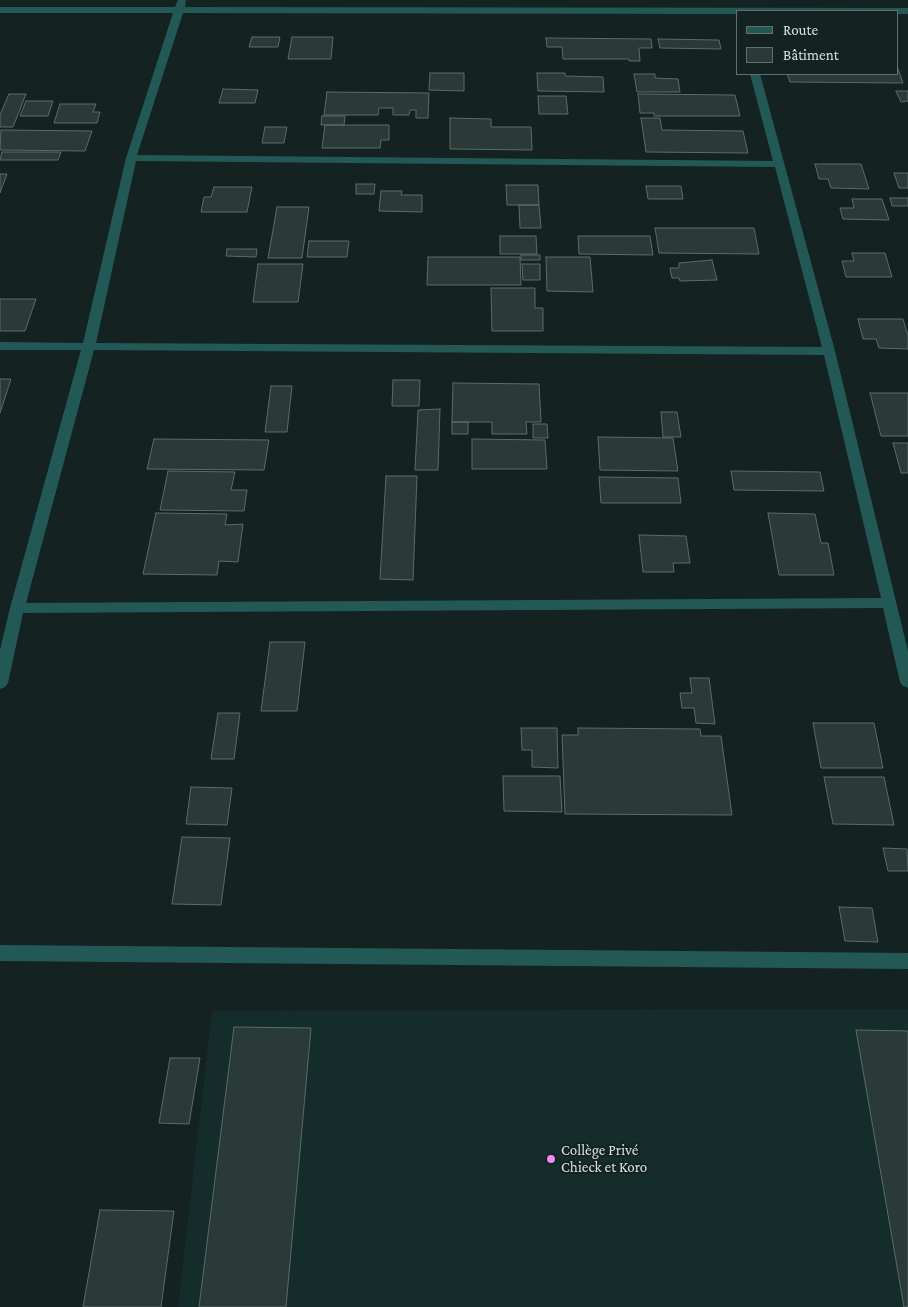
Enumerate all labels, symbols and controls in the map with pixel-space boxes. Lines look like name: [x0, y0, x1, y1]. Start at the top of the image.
legend: [736, 10, 898, 75]
text: Route: [783, 22, 818, 38]
text: Bâtiment: [783, 47, 839, 63]
place label: Collège Privé Chieck et Koro: [561, 1141, 647, 1176]
marker: Collège Privé Chieck et Koro: [545, 1153, 557, 1165]

